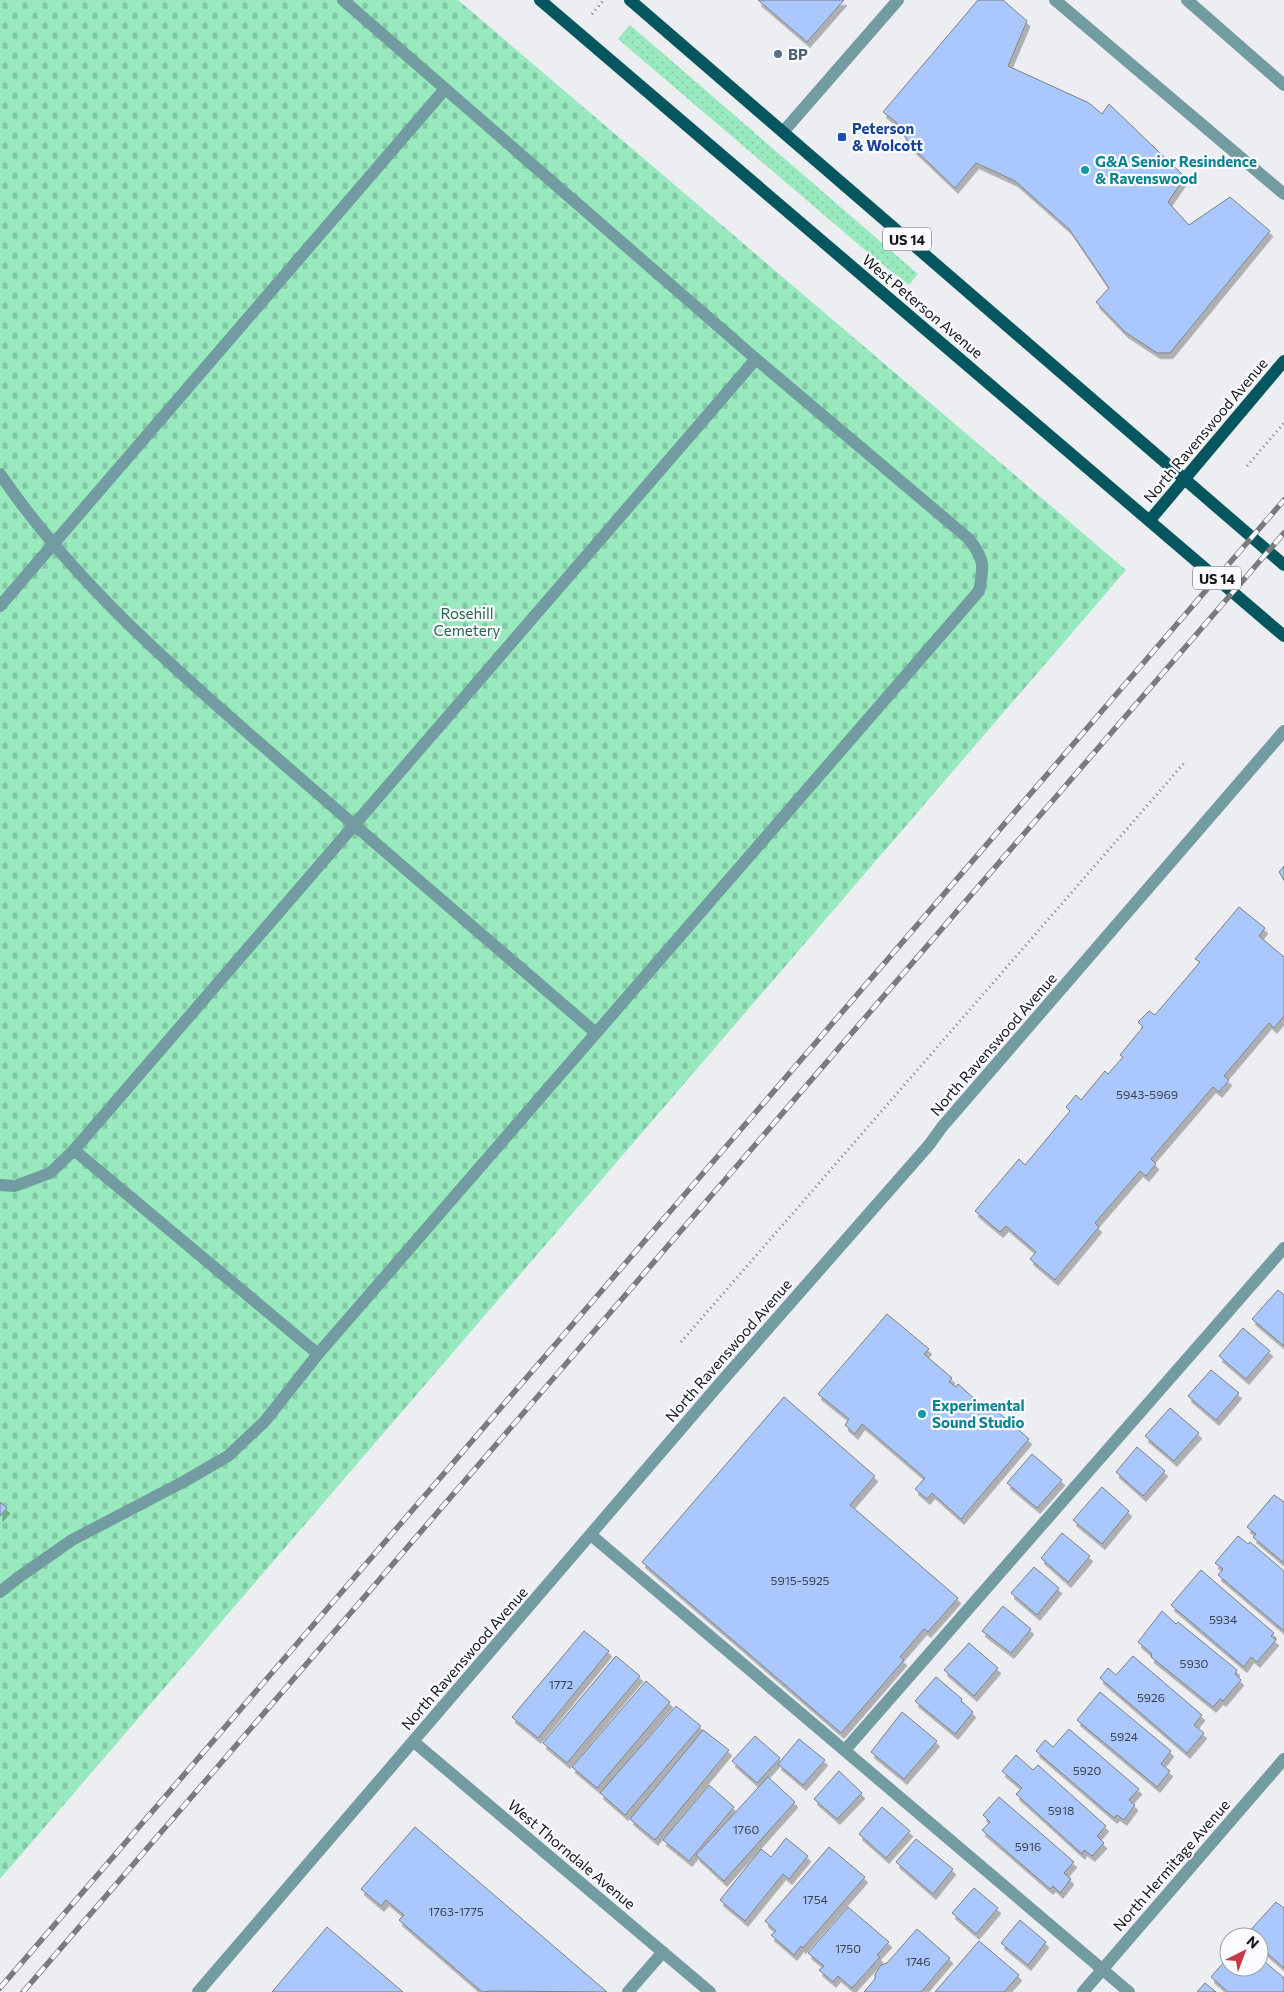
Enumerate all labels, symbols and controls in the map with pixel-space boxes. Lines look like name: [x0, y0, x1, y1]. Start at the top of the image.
place label: BP: [788, 45, 808, 63]
marker: BP: [772, 48, 784, 60]
place label: Peterson & Wolcott: [852, 119, 923, 154]
marker: Peterson & Wolcott: [836, 131, 848, 143]
place label: G&A Senior Resindence & Ravenswood: [1095, 152, 1257, 187]
marker: G&A Senior Resindence & Ravenswood: [1079, 164, 1091, 176]
road number: US 14: [883, 228, 931, 250]
street label: West Peterson Avenue: [859, 250, 987, 362]
street label: North Ravenswood Avenue: [1139, 354, 1271, 506]
road number: US 14: [1193, 566, 1241, 590]
park label: Rosehill Cemetery: [434, 604, 501, 639]
street label: North Ravenswood Avenue: [926, 969, 1060, 1119]
house number: 5943-5969: [1116, 1087, 1178, 1101]
street label: North Ravenswood Avenue: [661, 1275, 795, 1425]
place label: Experimental Sound Studio: [932, 1396, 1025, 1431]
marker: Experimental Sound Studio: [916, 1408, 928, 1420]
house number: 5915-5925: [771, 1573, 830, 1587]
street label: North Ravenswood Avenue: [397, 1583, 531, 1733]
house number: 5934: [1209, 1612, 1237, 1626]
house number: 5930: [1180, 1656, 1209, 1670]
house number: 1772: [549, 1677, 574, 1691]
house number: 5926: [1137, 1690, 1165, 1704]
house number: 5924: [1110, 1729, 1138, 1743]
house number: 5920: [1073, 1763, 1101, 1777]
street label: West Thorndale Avenue: [505, 1795, 639, 1913]
street label: North Hermitage Avenue: [1109, 1795, 1233, 1935]
house number: 5918: [1048, 1803, 1074, 1817]
house number: 1760: [733, 1822, 759, 1836]
house number: 5916: [1015, 1839, 1041, 1853]
house number: 1754: [802, 1892, 828, 1906]
house number: 1763-1775: [428, 1904, 484, 1918]
north arrow: [1219, 1927, 1269, 1977]
text: N: [1243, 1932, 1263, 1952]
house number: 1750: [835, 1941, 861, 1955]
house number: 1746: [905, 1954, 931, 1968]

